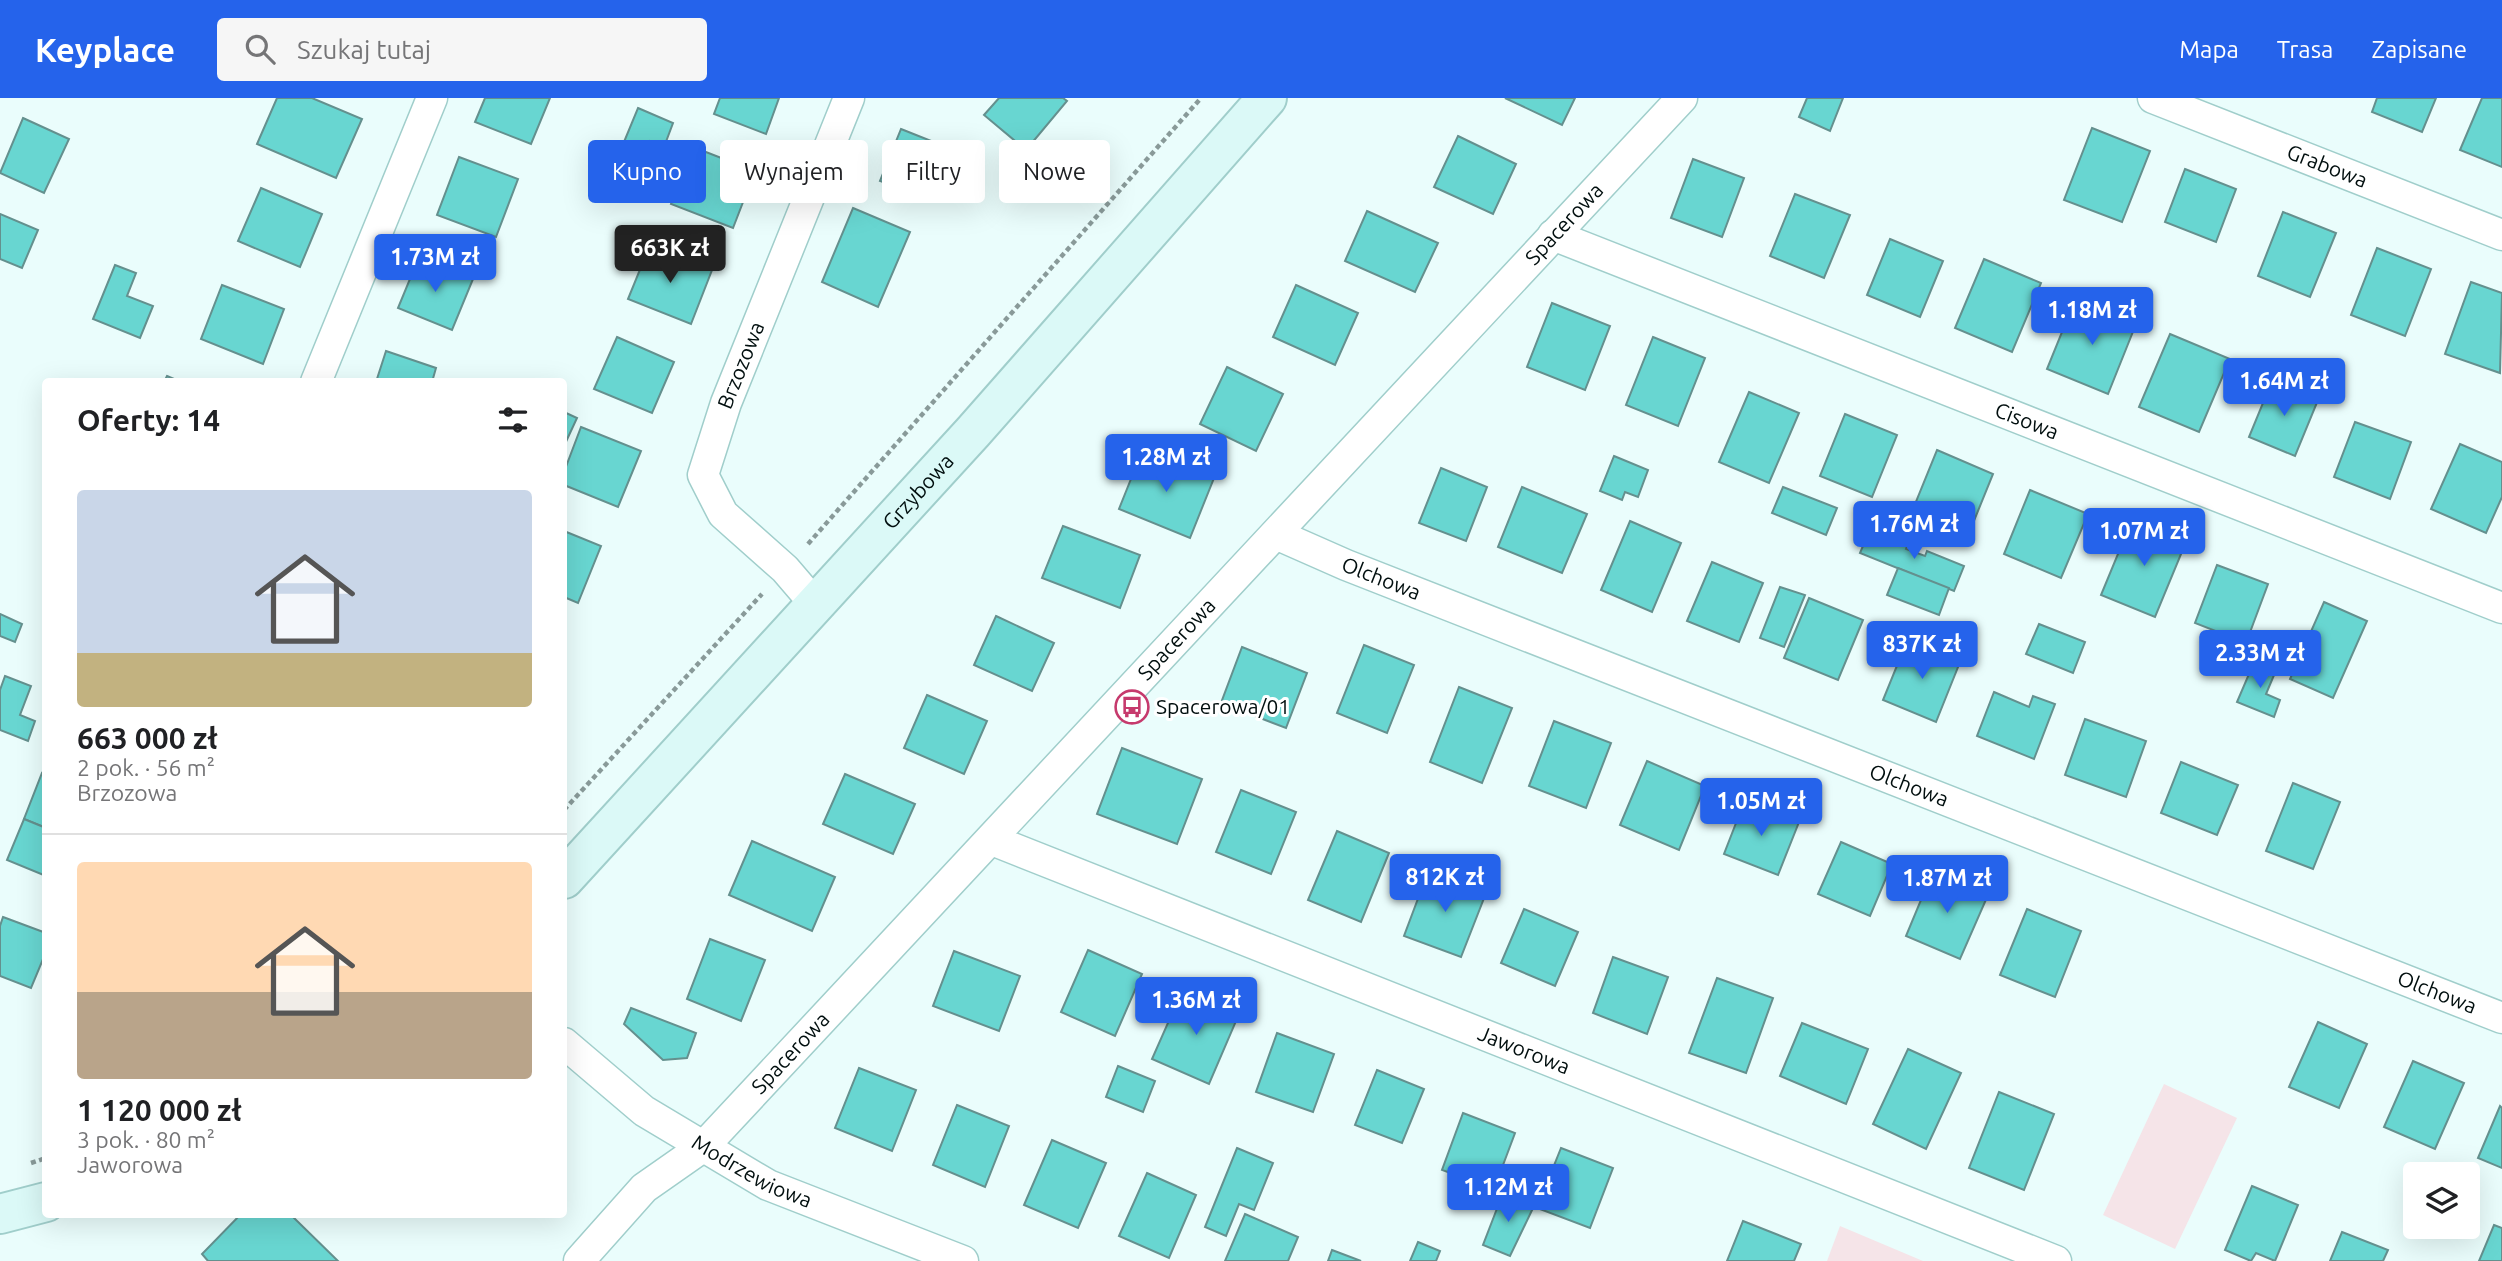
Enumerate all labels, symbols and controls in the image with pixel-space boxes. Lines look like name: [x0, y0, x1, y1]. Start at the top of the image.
search box: [217, 18, 707, 81]
icon: search: [241, 30, 279, 68]
text: Keyplace: [35, 31, 175, 68]
text: Szukaj tutaj: [297, 35, 431, 64]
text: Mapa: [2179, 36, 2239, 63]
text: Trasa: [2277, 36, 2333, 63]
text: Zapisane: [2371, 36, 2467, 63]
street label: Grabowa: [2284, 139, 2371, 192]
chip: Kupno: [588, 140, 706, 203]
chip: Wynajem: [720, 140, 868, 203]
chip: Filtry: [882, 140, 985, 203]
chip: Nowe: [999, 140, 1110, 203]
street label: Spacerowa: [1520, 178, 1607, 269]
pin: 663K zł: [605, 226, 735, 285]
pin: 1.73M zł: [363, 234, 507, 294]
text: 663K zł: [631, 235, 709, 260]
text: 1.73M zł: [390, 244, 480, 269]
pin: 1.18M zł: [2020, 288, 2164, 347]
text: 1.18M zł: [2047, 297, 2137, 322]
street label: Brzozowa: [712, 318, 769, 412]
pin: 1.64M zł: [2212, 358, 2356, 418]
text: 1.64M zł: [2239, 368, 2329, 393]
street label: Cisowa: [1992, 397, 2062, 444]
icon: filters: [494, 401, 532, 439]
text: Oferty: 14: [77, 403, 220, 437]
pin: 1.28M zł: [1094, 434, 1238, 494]
text: 1.28M zł: [1121, 444, 1211, 469]
street label: Grzybowa: [877, 448, 958, 534]
pin: 1.76M zł: [1842, 502, 1986, 561]
pin: 1.07M zł: [2072, 508, 2216, 568]
text: 1.76M zł: [1869, 511, 1959, 536]
text: 1.07M zł: [2099, 518, 2189, 543]
icon: home: [242, 536, 368, 662]
street label: Olchowa: [1338, 552, 1424, 604]
street label: Spacerowa: [1132, 593, 1220, 684]
pin: 837K zł: [1857, 622, 1987, 681]
pin: 2.33M zł: [2188, 630, 2332, 690]
text: 837K zł: [1883, 631, 1961, 656]
text: 2.33M zł: [2215, 640, 2305, 665]
bus stop icon: Spacerowa/01: [1113, 688, 1151, 726]
place label: Spacerowa/01: [1156, 694, 1290, 718]
text: 663 000 zł: [77, 721, 218, 755]
text: 2 pok. · 56 m²: [77, 755, 215, 780]
street label: Olchowa: [1866, 758, 1952, 811]
pin: 1.05M zł: [1689, 778, 1833, 838]
text: Brzozowa: [77, 780, 177, 805]
text: 1.05M zł: [1716, 788, 1806, 813]
pin: 812K zł: [1380, 854, 1510, 914]
pin: 1.87M zł: [1875, 856, 2019, 915]
text: 812K zł: [1406, 864, 1484, 889]
text: 1.87M zł: [1902, 865, 1992, 890]
icon: home: [242, 908, 368, 1034]
street label: Olchowa: [2394, 965, 2480, 1018]
pin: 1.36M zł: [1124, 978, 1268, 1037]
text: 1.36M zł: [1151, 987, 1241, 1012]
street label: Spacerowa: [746, 1007, 834, 1098]
street label: Jaworowa: [1475, 1021, 1574, 1079]
text: 1 120 000 zł: [77, 1093, 242, 1127]
text: 3 pok. · 80 m²: [77, 1127, 215, 1152]
street label: Modrzewiowa: [688, 1129, 816, 1212]
text: Jaworowa: [77, 1152, 183, 1177]
map controls: [2403, 1162, 2480, 1239]
button: layers: [2403, 1162, 2480, 1239]
pin: 1.12M zł: [1436, 1164, 1580, 1224]
text: 1.12M zł: [1463, 1174, 1553, 1199]

